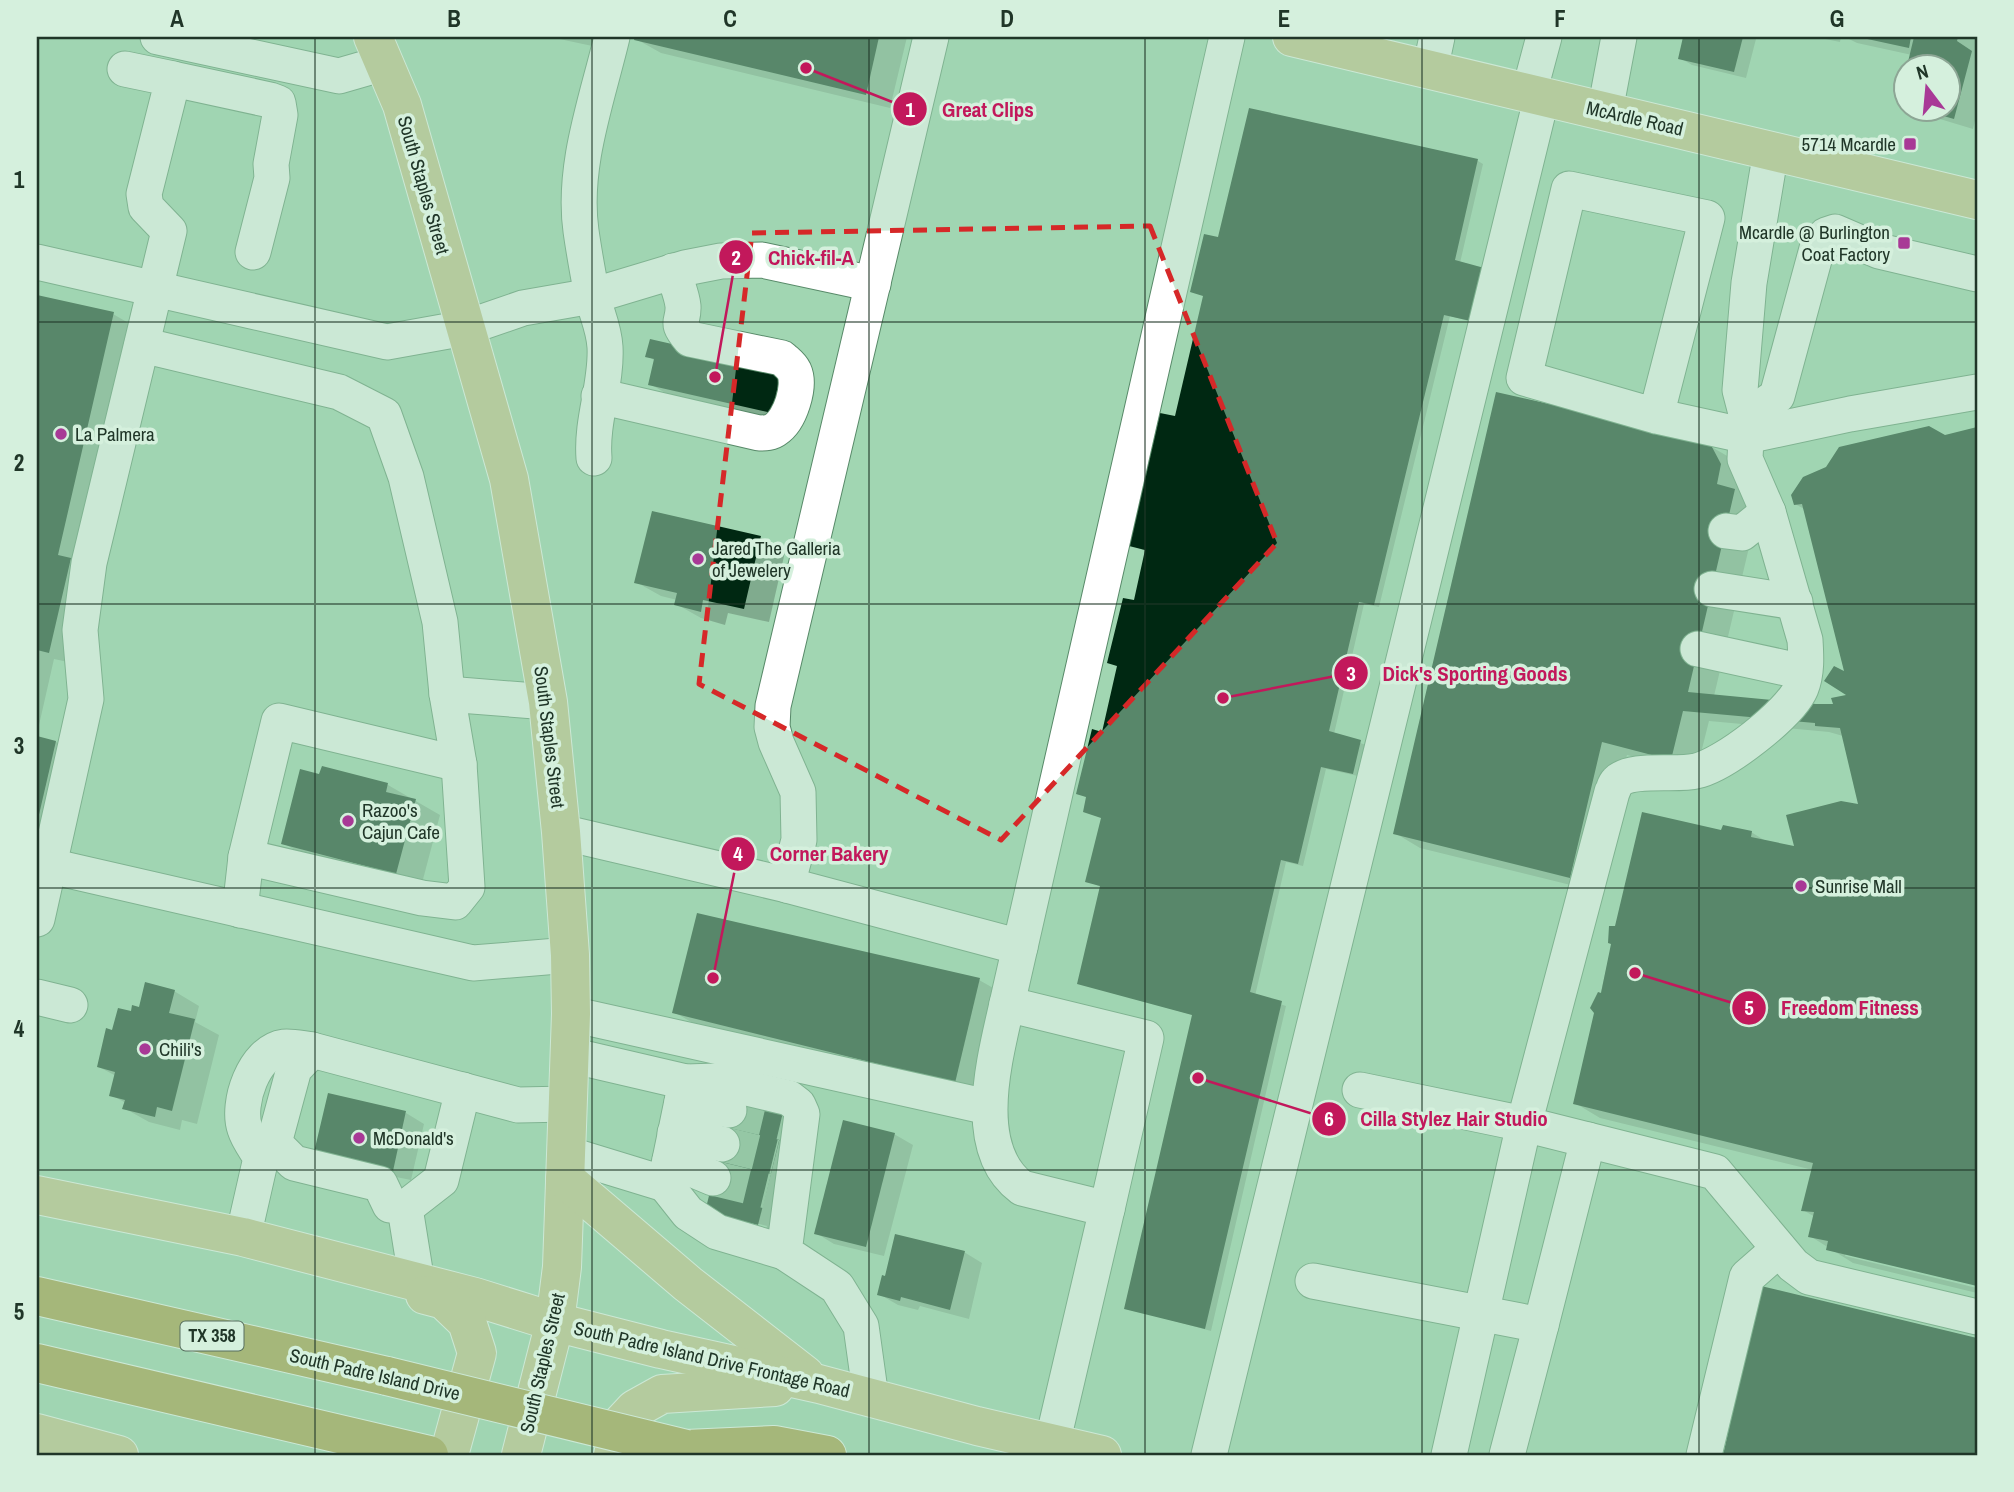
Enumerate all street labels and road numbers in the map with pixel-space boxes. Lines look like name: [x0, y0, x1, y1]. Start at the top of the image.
street label: McArdle Road: [1584, 94, 1686, 142]
street label: South Staples Street: [392, 113, 456, 258]
street label: South Staples Street: [528, 664, 572, 810]
street label: South Staples Street: [513, 1290, 571, 1436]
street label: South Padre Island Drive Frontage Road: [572, 1315, 852, 1403]
road number: TX 358: [180, 1322, 244, 1350]
street label: South Padre Island Drive: [287, 1342, 463, 1406]

